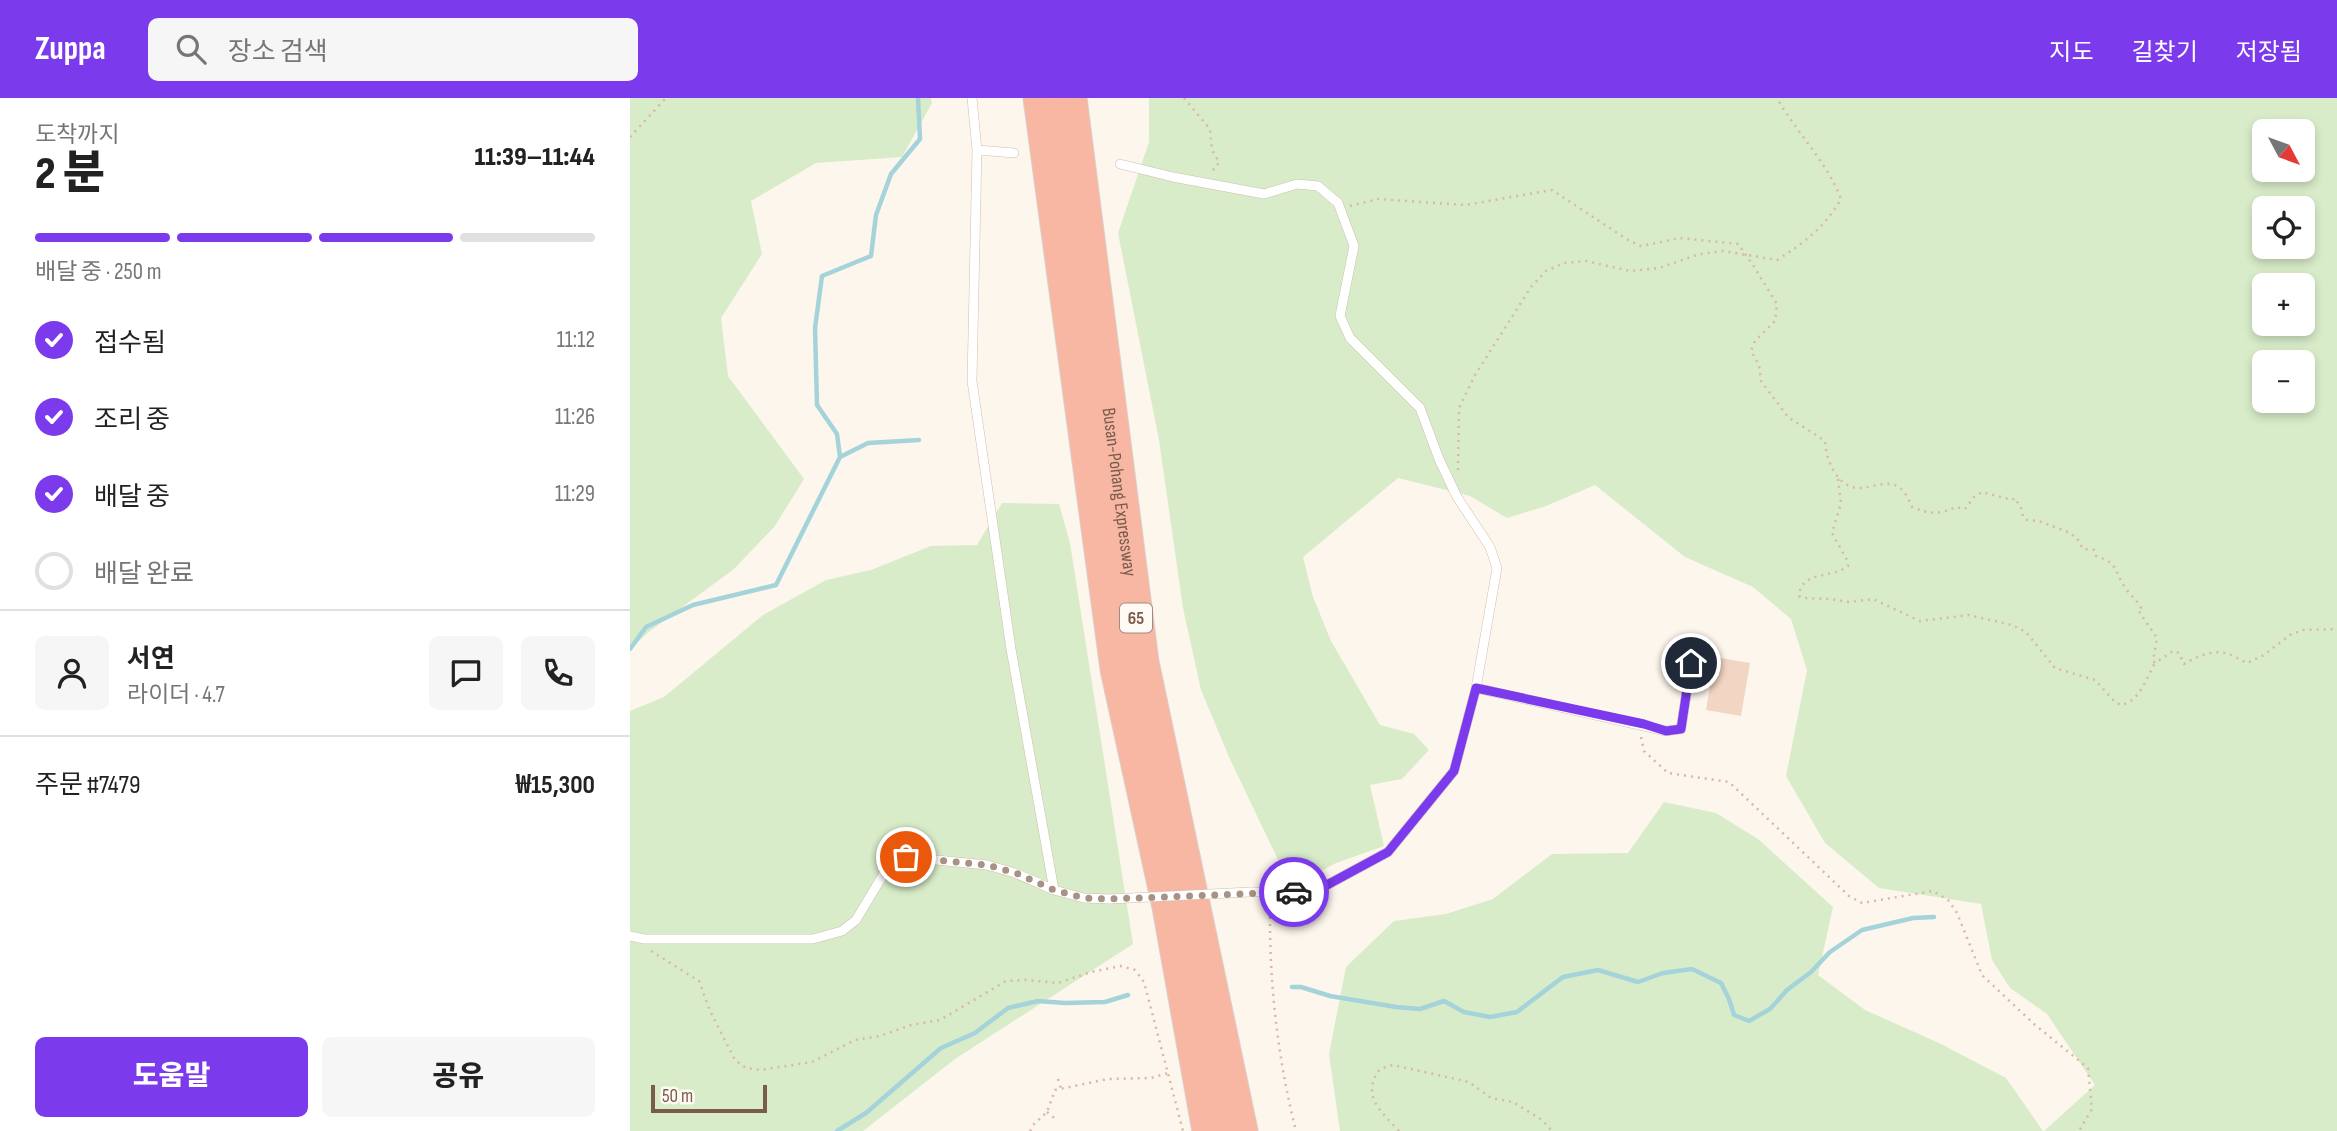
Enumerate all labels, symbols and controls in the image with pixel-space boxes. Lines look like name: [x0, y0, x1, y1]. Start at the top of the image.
search box: [148, 18, 638, 81]
text: Zuppa: [35, 29, 106, 69]
icon: search: [172, 30, 210, 68]
text: 장소 검색: [228, 37, 328, 68]
text: 지도: [2049, 38, 2094, 67]
text: 길찾기: [2132, 38, 2198, 67]
text: 저장됨: [2236, 38, 2302, 67]
north arrow: [2252, 119, 2315, 182]
map controls: [2252, 119, 2315, 413]
text: 도착까지: [35, 121, 120, 149]
text: 11:39–11:44: [474, 142, 595, 173]
text: 2 분: [35, 147, 105, 202]
button: locate: [2252, 196, 2315, 259]
text: 배달 중 · 250 m: [35, 258, 161, 286]
button: +: [2252, 273, 2315, 336]
icon: check: [35, 321, 73, 359]
text: 11:12: [557, 326, 595, 354]
text: 접수됨: [94, 328, 166, 359]
button: −: [2252, 350, 2315, 413]
icon: check: [35, 398, 73, 436]
text: 11:26: [555, 403, 595, 431]
text: 조리 중: [94, 405, 170, 436]
street label: Busan-Pohang Expressway: [1097, 406, 1141, 578]
icon: check: [35, 475, 73, 513]
text: 11:29: [555, 480, 595, 508]
text: 배달 중: [94, 482, 170, 513]
text: 배달 완료: [94, 559, 194, 590]
road number: 65: [1120, 604, 1152, 632]
pin: [1661, 633, 1721, 693]
button: person: [35, 636, 109, 710]
button: chat: [429, 636, 503, 710]
button: phone: [521, 636, 595, 710]
text: 서연: [127, 644, 175, 675]
icon: home: [1672, 644, 1710, 682]
text: 라이더 · 4.7: [127, 681, 225, 709]
text: 주문 #7479: [35, 770, 140, 801]
text: ₩15,300: [516, 770, 595, 801]
pin: [876, 827, 936, 887]
icon: bag: [887, 838, 925, 876]
courier: [1259, 857, 1329, 927]
icon: car: [1275, 873, 1313, 911]
button: 도움말: [35, 1037, 308, 1117]
button: 공유: [322, 1037, 595, 1117]
scale bar: [651, 1082, 766, 1114]
text: 50 m: [662, 1085, 693, 1108]

